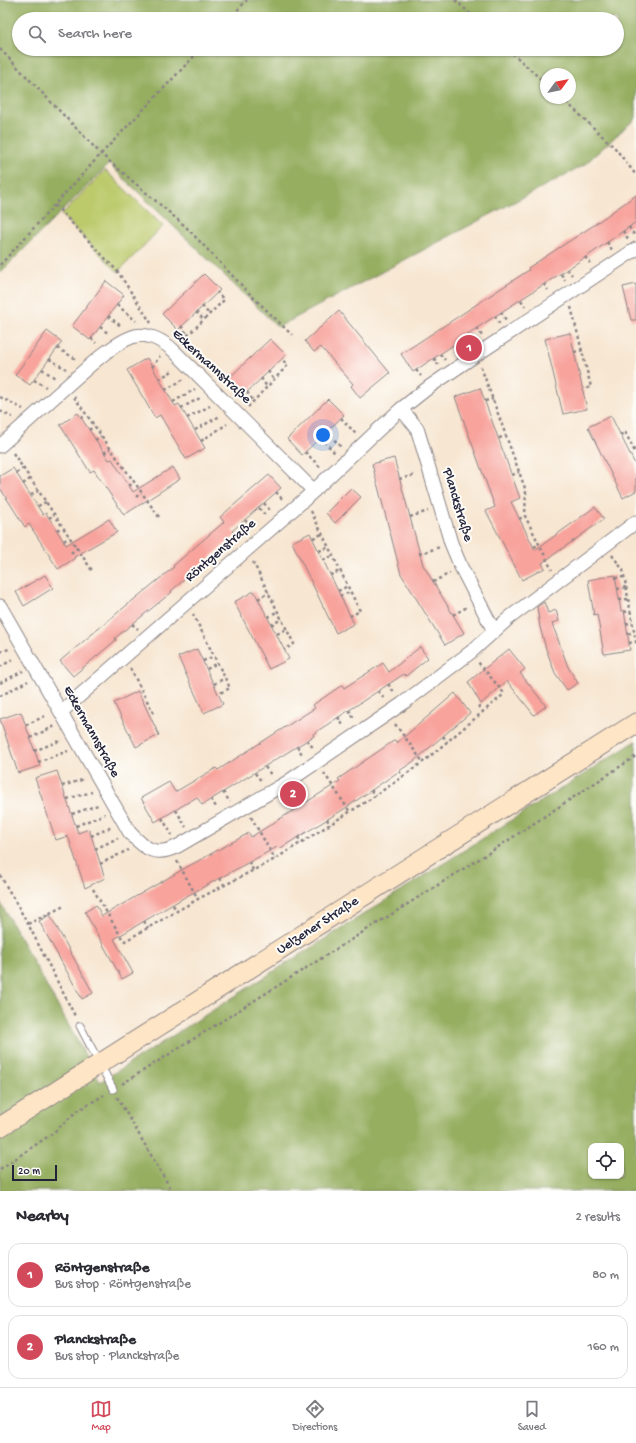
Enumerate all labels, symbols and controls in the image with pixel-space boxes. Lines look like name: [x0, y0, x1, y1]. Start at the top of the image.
search box: [12, 12, 624, 56]
icon: search: [26, 23, 48, 45]
text: Search here: [58, 25, 132, 43]
north arrow: [540, 68, 576, 104]
street label: Eckermannstraße: [168, 326, 255, 409]
pin: 1: [456, 333, 482, 363]
your location: [313, 425, 333, 445]
street label: Planckstraße: [438, 465, 476, 544]
street label: Röntgenstraße: [182, 515, 260, 586]
street label: Eckermannstraße: [59, 683, 124, 782]
pin: 2: [280, 779, 306, 809]
street label: Uelzener Straße: [274, 893, 363, 959]
map controls: [588, 1143, 624, 1179]
button: locate: [588, 1143, 624, 1179]
scale bar: [12, 1163, 57, 1182]
text: 20 m: [18, 1166, 40, 1178]
text: Nearby: [16, 1207, 69, 1227]
text: 2 results: [575, 1210, 620, 1225]
text: Röntgenstraße: [55, 1259, 149, 1277]
text: 1: [27, 1268, 33, 1283]
text: 80 m: [592, 1268, 619, 1283]
text: Bus stop · Röntgenstraße: [55, 1277, 191, 1292]
text: Planckstraße: [55, 1331, 136, 1349]
text: 2: [27, 1340, 33, 1355]
text: 160 m: [587, 1340, 619, 1355]
text: Bus stop · Planckstraße: [55, 1349, 179, 1364]
tab: Map: [90, 1398, 112, 1434]
tab: Directions: [293, 1398, 337, 1434]
tab: Saved: [518, 1398, 546, 1434]

